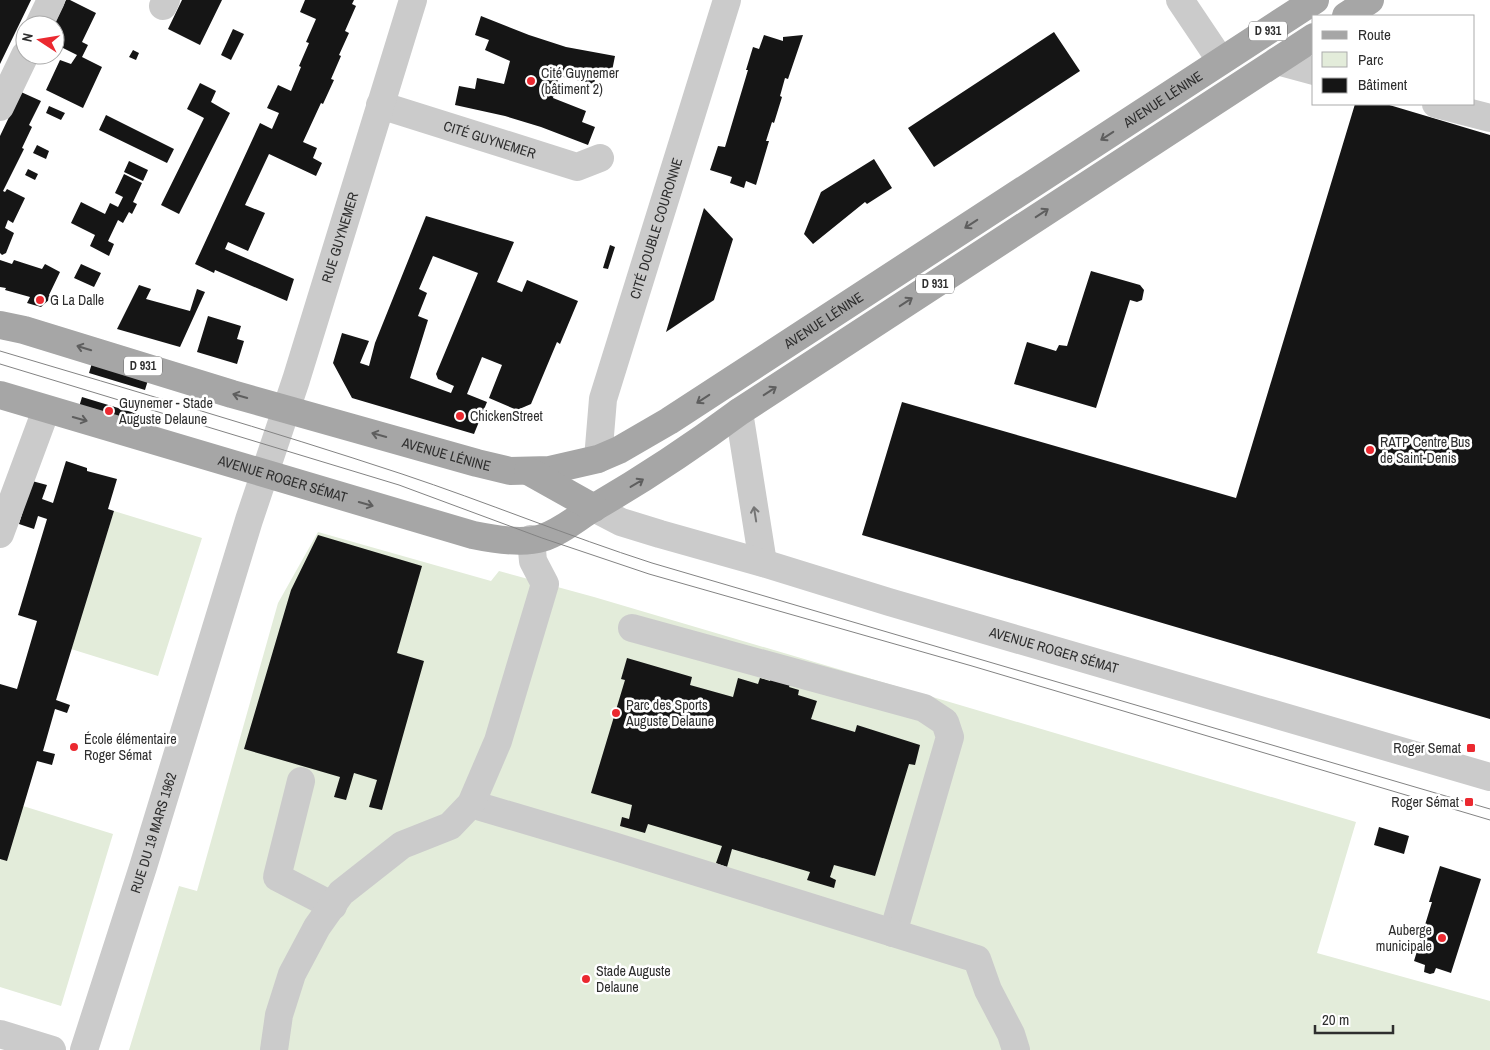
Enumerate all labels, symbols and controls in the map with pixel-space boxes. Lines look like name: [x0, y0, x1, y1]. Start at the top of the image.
north arrow: [15, 15, 65, 65]
legend: [1312, 15, 1475, 105]
road number: D 931: [1249, 22, 1287, 40]
text: Route: [1358, 24, 1391, 45]
text: N: [18, 31, 37, 43]
text: Parc: [1358, 49, 1383, 70]
place label: Cité Guynemer (bâtiment 2): [541, 64, 619, 98]
street label: AVENUE LÉNINE: [1119, 67, 1206, 132]
text: Bâtiment: [1358, 74, 1408, 95]
marker: Cité Guynemer (bâtiment 2): [525, 75, 537, 87]
street label: CITÉ GUYNEMER: [441, 117, 538, 162]
one-way arrow: [1100, 130, 1114, 141]
street label: CITÉ DOUBLE COURONNE: [626, 155, 686, 301]
street label: RUE GUYNEMER: [317, 190, 362, 285]
one-way arrow: [1035, 208, 1049, 218]
one-way arrow: [964, 219, 978, 230]
road number: D 931: [916, 274, 954, 294]
street label: AVENUE LÉNINE: [780, 288, 867, 353]
place label: G La Dalle: [50, 291, 104, 309]
marker: G La Dalle: [34, 294, 46, 306]
one-way arrow: [899, 297, 913, 307]
one-way arrow: [77, 343, 93, 353]
road number: D 931: [124, 356, 162, 376]
one-way arrow: [763, 386, 777, 396]
one-way arrow: [232, 390, 248, 400]
place label: Guynemer - Stade Auguste Delaune: [118, 394, 213, 428]
one-way arrow: [696, 394, 710, 404]
marker: Guynemer - Stade Auguste Delaune: [103, 405, 115, 417]
place label: ChickenStreet: [470, 407, 543, 425]
marker: ChickenStreet: [454, 410, 466, 422]
one-way arrow: [72, 415, 88, 425]
one-way arrow: [372, 430, 388, 439]
street label: AVENUE LÉNINE: [399, 433, 493, 475]
place label: RATP Centre Bus de Saint-Denis: [1380, 433, 1470, 467]
marker: RATP Centre Bus de Saint-Denis: [1364, 444, 1376, 456]
street label: AVENUE ROGER SÉMAT: [215, 451, 350, 506]
one-way arrow: [629, 478, 643, 488]
one-way arrow: [358, 499, 374, 509]
one-way arrow: [750, 507, 760, 523]
street label: AVENUE ROGER SÉMAT: [986, 622, 1121, 677]
place label: Parc des Sports Auguste Delaune: [625, 696, 714, 730]
marker: Parc des Sports Auguste Delaune: [610, 707, 622, 719]
place label: École élémentaire Roger Sémat: [84, 730, 177, 764]
place label: Roger Semat: [1393, 739, 1461, 757]
marker: École élémentaire Roger Sémat: [68, 741, 80, 753]
marker: Roger Semat: [1465, 742, 1477, 754]
street label: RUE DU 19 MARS 1962: [126, 770, 180, 895]
place label: Roger Sémat: [1391, 793, 1459, 811]
marker: Roger Sémat: [1463, 796, 1475, 808]
place label: Auberge municipale: [1376, 921, 1432, 955]
marker: Auberge municipale: [1436, 932, 1448, 944]
place label: Stade Auguste Delaune: [596, 962, 671, 996]
marker: Stade Auguste Delaune: [580, 973, 592, 985]
scale bar: [1315, 1002, 1392, 1034]
text: 20 m: [1322, 1009, 1349, 1030]

